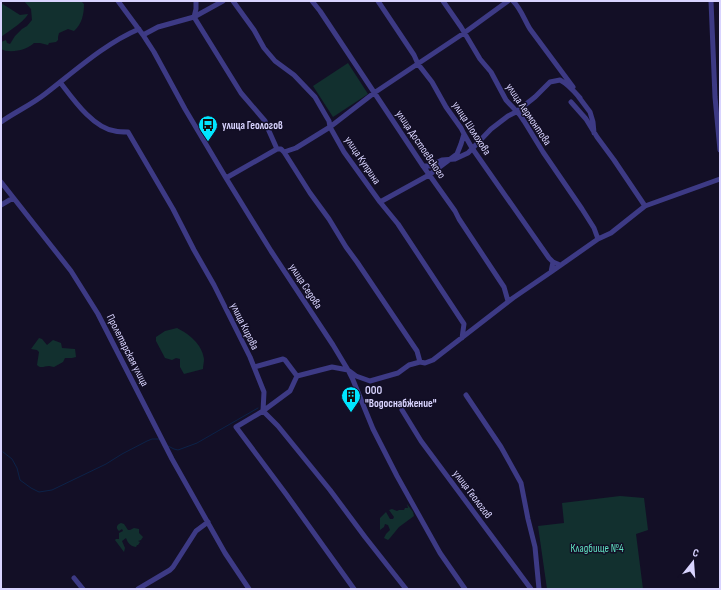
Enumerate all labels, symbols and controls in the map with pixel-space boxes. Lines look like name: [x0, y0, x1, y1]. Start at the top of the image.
street label: улица Лермонтова: [503, 81, 554, 148]
street label: улица Шолохова: [450, 99, 494, 157]
street label: улица Достоевского: [393, 108, 448, 181]
bus stop icon: улица Геологов: [197, 114, 219, 142]
place label: улица Геологов: [222, 119, 283, 132]
street label: улица Куприна: [342, 134, 383, 187]
street label: улица Седова: [286, 261, 325, 311]
street label: улица Кирова: [228, 301, 261, 352]
street label: Пролетарская улица: [104, 312, 151, 388]
place label: ООО "Водоснабжение": [365, 384, 437, 410]
building icon: ООО "Водоснабжение": [340, 385, 362, 413]
street label: улица Геологов: [450, 468, 495, 521]
park label: Кладбище №4: [570, 542, 624, 555]
north arrow: [673, 542, 713, 582]
text: С: [691, 546, 701, 560]

